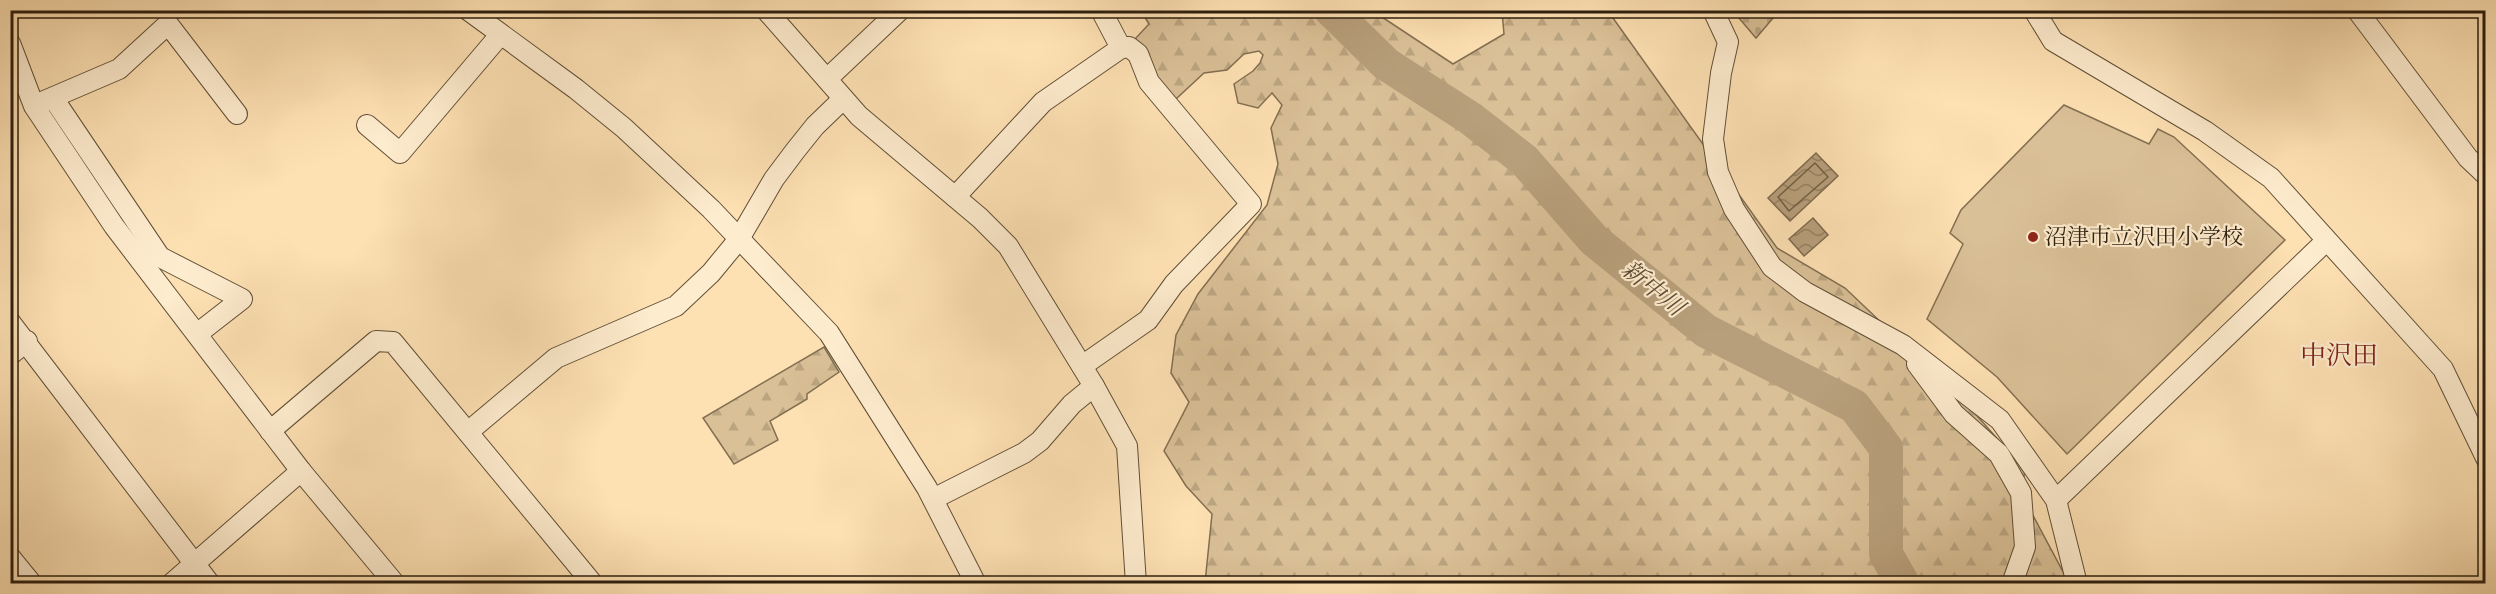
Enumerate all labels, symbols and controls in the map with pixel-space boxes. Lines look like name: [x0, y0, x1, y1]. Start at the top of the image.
place label: 沼津市立沢田小学校: [2045, 224, 2243, 250]
marker: 沼津市立沢田小学校: [2026, 230, 2040, 244]
water label: 新中川: [1616, 254, 1692, 323]
district label: 中沢田: [2300, 340, 2378, 371]

